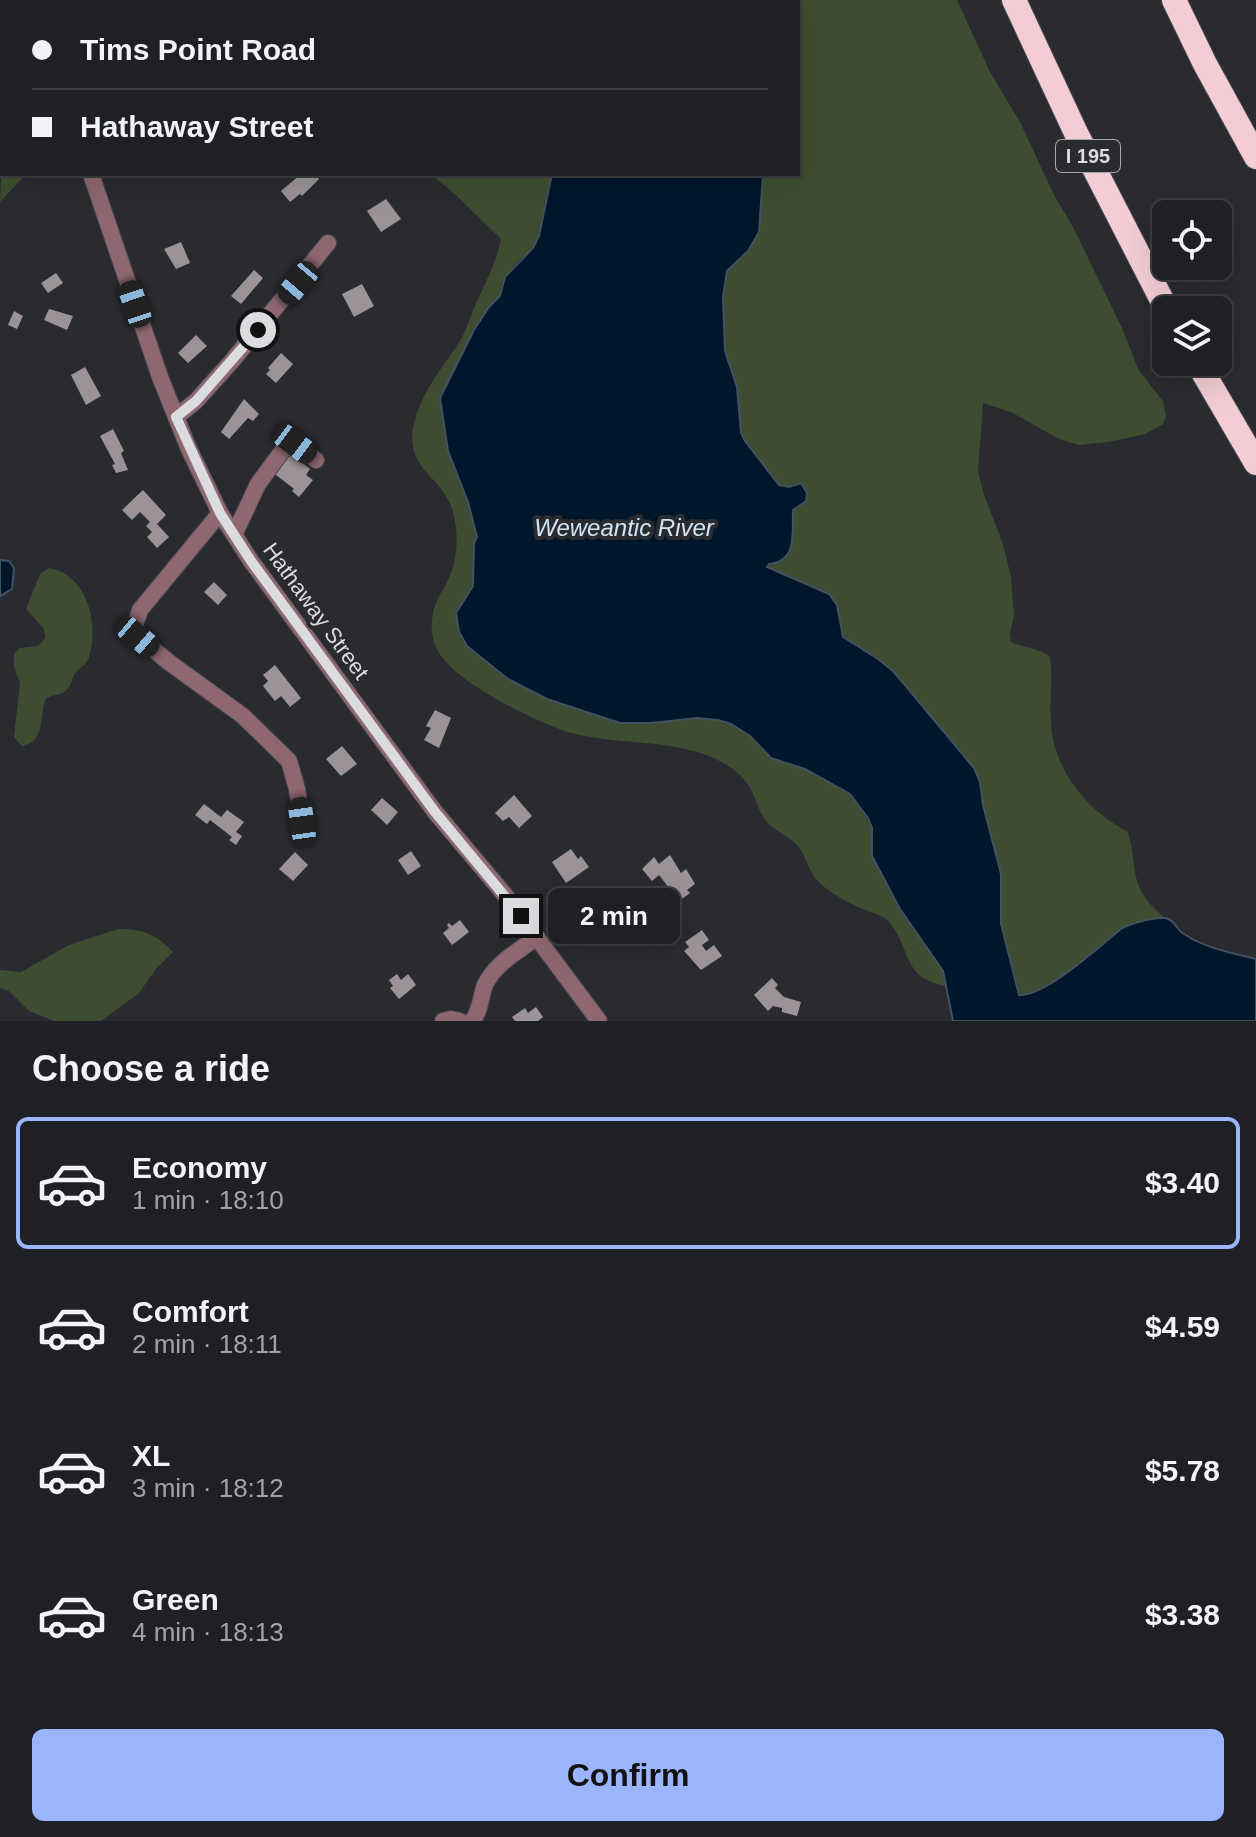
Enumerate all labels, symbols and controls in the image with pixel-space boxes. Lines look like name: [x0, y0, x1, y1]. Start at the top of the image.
text: Tims Point Road: [80, 33, 316, 66]
text: Hathaway Street: [80, 110, 313, 143]
road number: I 195: [1056, 140, 1120, 172]
map controls: [1152, 200, 1232, 376]
button: locate: [1152, 200, 1232, 280]
car: [273, 257, 323, 309]
car: [116, 277, 154, 331]
button: layers: [1152, 296, 1232, 376]
route start: [240, 312, 276, 348]
car: [269, 420, 321, 468]
water label: Weweantic River: [534, 514, 715, 541]
street label: Hathaway Street: [258, 538, 374, 684]
car: [112, 612, 164, 662]
car: [287, 796, 317, 846]
callout: 2 min: [549, 888, 681, 944]
route end: [503, 898, 539, 934]
text: 2 min: [580, 901, 648, 931]
text: Choose a ride: [32, 1048, 270, 1089]
icon: car: [36, 1147, 108, 1219]
text: Economy: [132, 1151, 267, 1184]
text: $3.40: [1145, 1166, 1220, 1199]
text: 1 min · 18:10: [132, 1185, 284, 1215]
icon: car: [36, 1291, 108, 1363]
text: Comfort: [132, 1295, 249, 1328]
text: $4.59: [1145, 1310, 1220, 1343]
text: 2 min · 18:11: [132, 1329, 282, 1359]
icon: car: [36, 1435, 108, 1507]
text: XL: [132, 1439, 170, 1472]
text: $5.78: [1145, 1454, 1220, 1487]
text: 3 min · 18:12: [132, 1473, 284, 1503]
icon: car: [36, 1579, 108, 1651]
text: Green: [132, 1583, 219, 1616]
text: $3.38: [1145, 1598, 1220, 1631]
text: 4 min · 18:13: [132, 1617, 284, 1647]
button: Confirm: [32, 1729, 1224, 1821]

